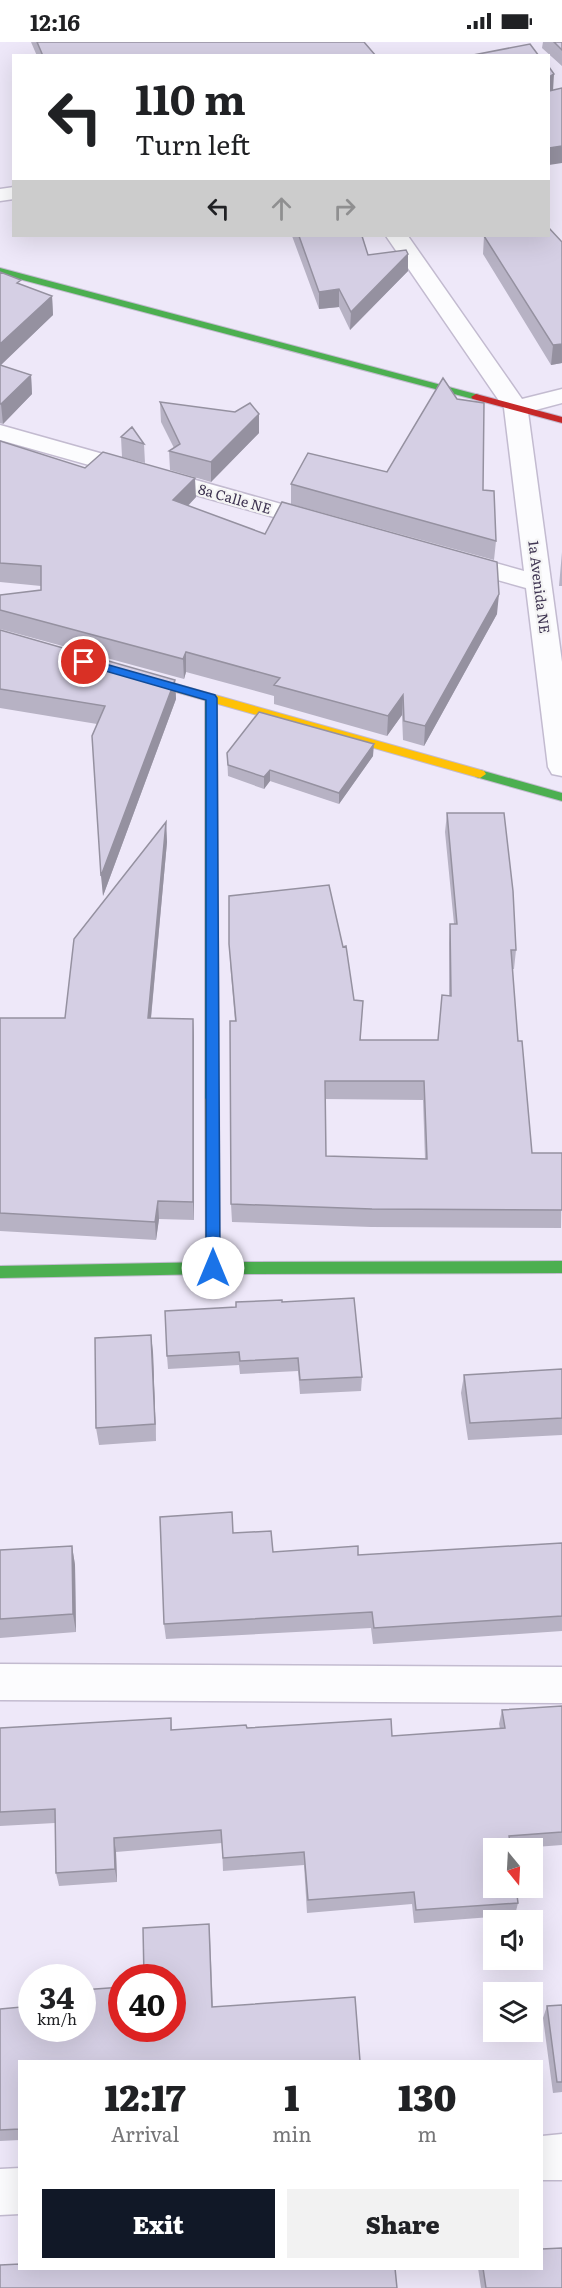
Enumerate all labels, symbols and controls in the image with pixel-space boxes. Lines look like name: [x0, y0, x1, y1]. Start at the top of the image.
text: 12:16: [30, 5, 80, 38]
text: 110 m: [135, 66, 246, 128]
icon: left: [36, 78, 114, 156]
text: Turn left: [135, 123, 250, 163]
icon: left: [202, 192, 235, 225]
icon: ahead: [265, 192, 298, 225]
icon: right: [328, 192, 361, 225]
street label: 8a Calle NE: [196, 478, 274, 518]
street label: 1a Avenida NE: [524, 539, 556, 635]
pin: [58, 636, 109, 687]
icon: arrive: [67, 645, 100, 678]
position arrow: [181, 1236, 245, 1300]
north arrow: [483, 1838, 543, 1898]
map controls: [483, 1838, 543, 2042]
button: sound: [483, 1910, 543, 1970]
speed limit sign: 40: [108, 1964, 186, 2042]
text: 34: [40, 1974, 74, 2018]
button: layers: [483, 1982, 543, 2042]
text: km/h: [37, 2007, 77, 2030]
text: 12:17: [105, 2069, 186, 2122]
text: 1: [284, 2069, 299, 2122]
text: 130: [398, 2069, 456, 2122]
text: Arrival: [111, 2118, 179, 2148]
text: min: [272, 2118, 311, 2148]
text: m: [418, 2118, 437, 2148]
button: Exit: [42, 2189, 275, 2258]
button: Share: [287, 2189, 519, 2258]

